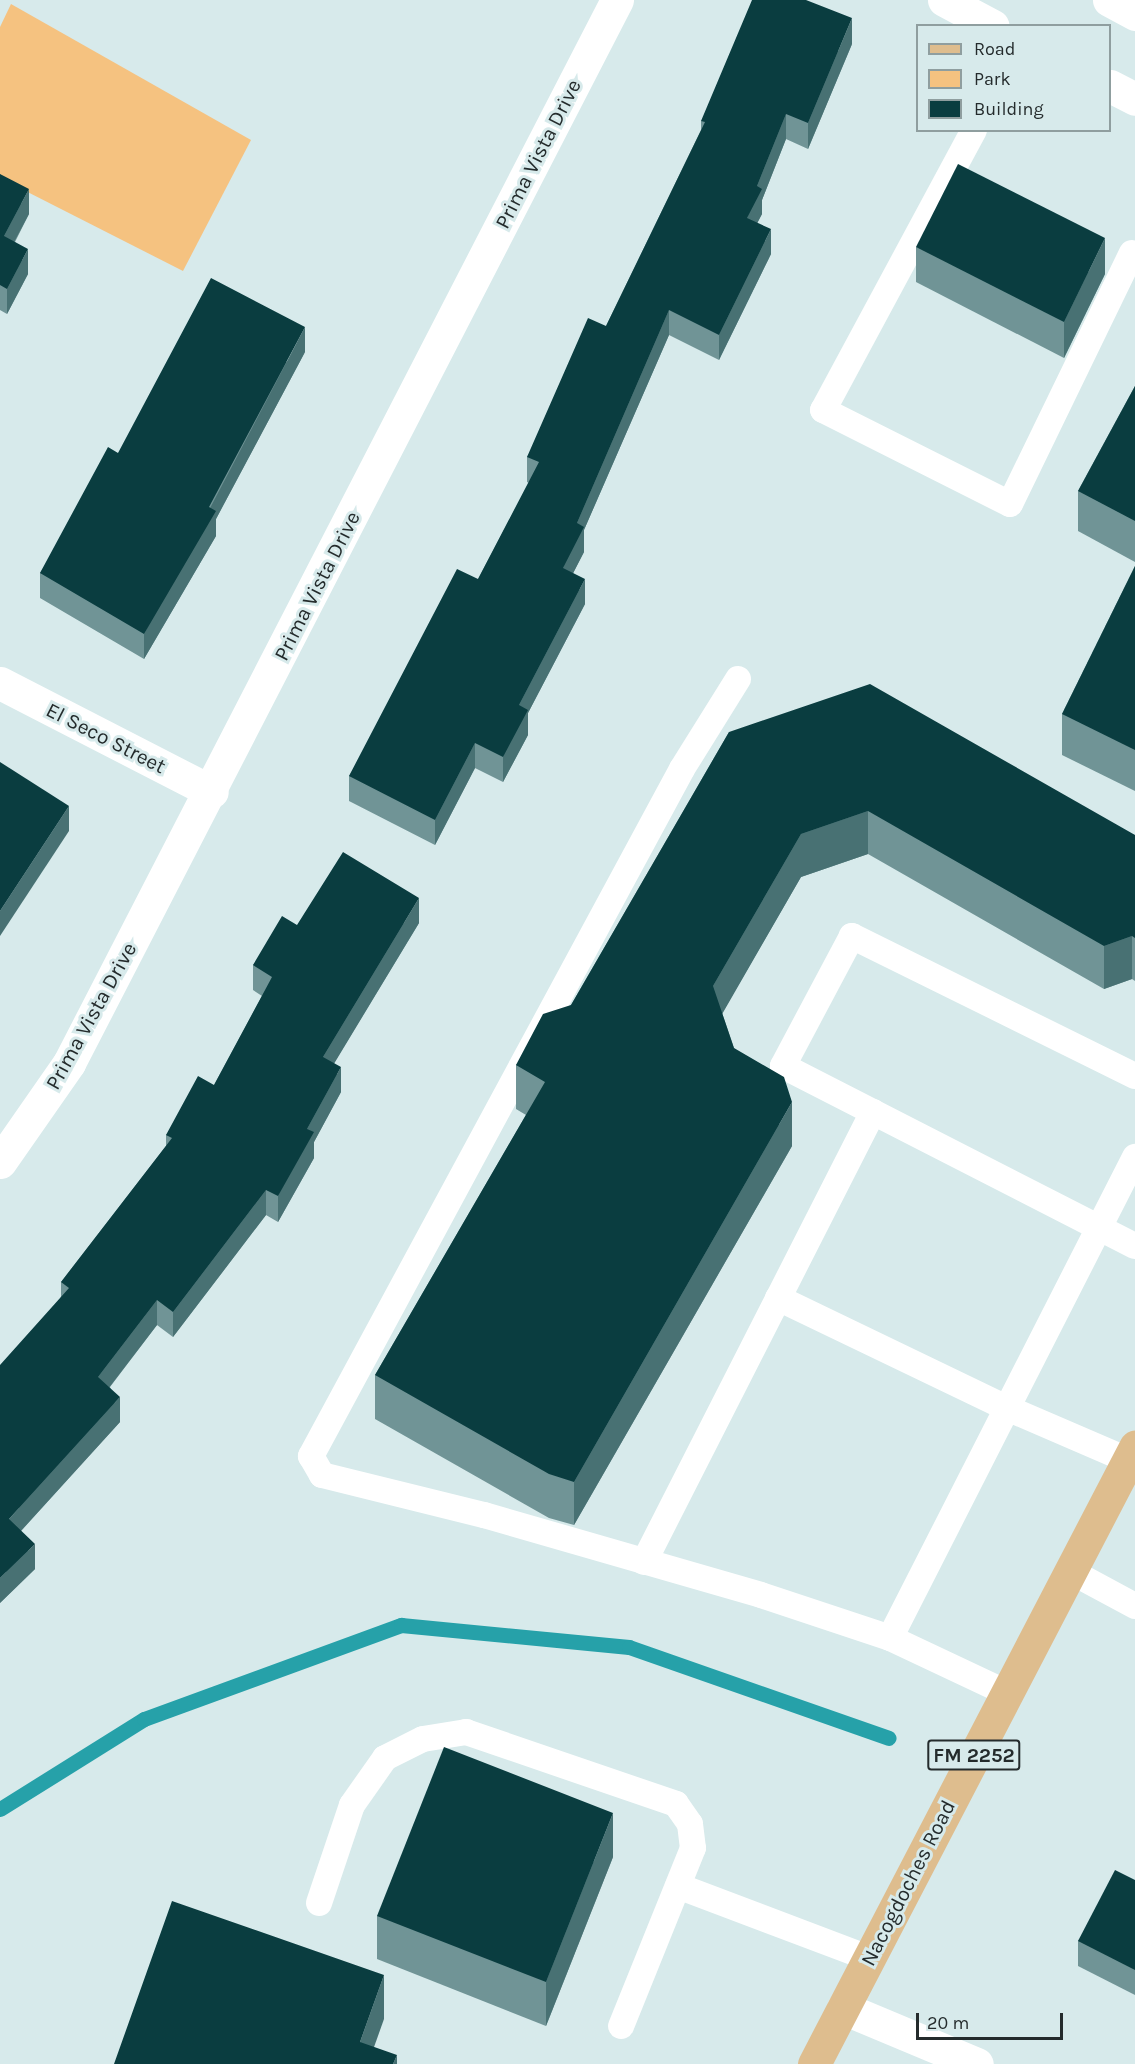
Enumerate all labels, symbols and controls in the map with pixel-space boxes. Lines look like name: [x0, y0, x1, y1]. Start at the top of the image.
legend: [916, 24, 1111, 132]
text: Road: [974, 38, 1015, 60]
text: Park: [974, 68, 1011, 90]
street label: Prima Vista Drive: [489, 75, 587, 233]
text: Building: [974, 98, 1044, 120]
street label: Prima Vista Drive: [268, 507, 366, 665]
street label: El Seco Street: [42, 697, 170, 779]
street label: Prima Vista Drive: [40, 938, 142, 1094]
road number: FM 2252: [926, 1738, 1022, 1772]
street label: Nacogdoches Road: [855, 1796, 961, 1970]
scale bar: [919, 2001, 1066, 2039]
text: 20 m: [927, 2012, 969, 2034]

